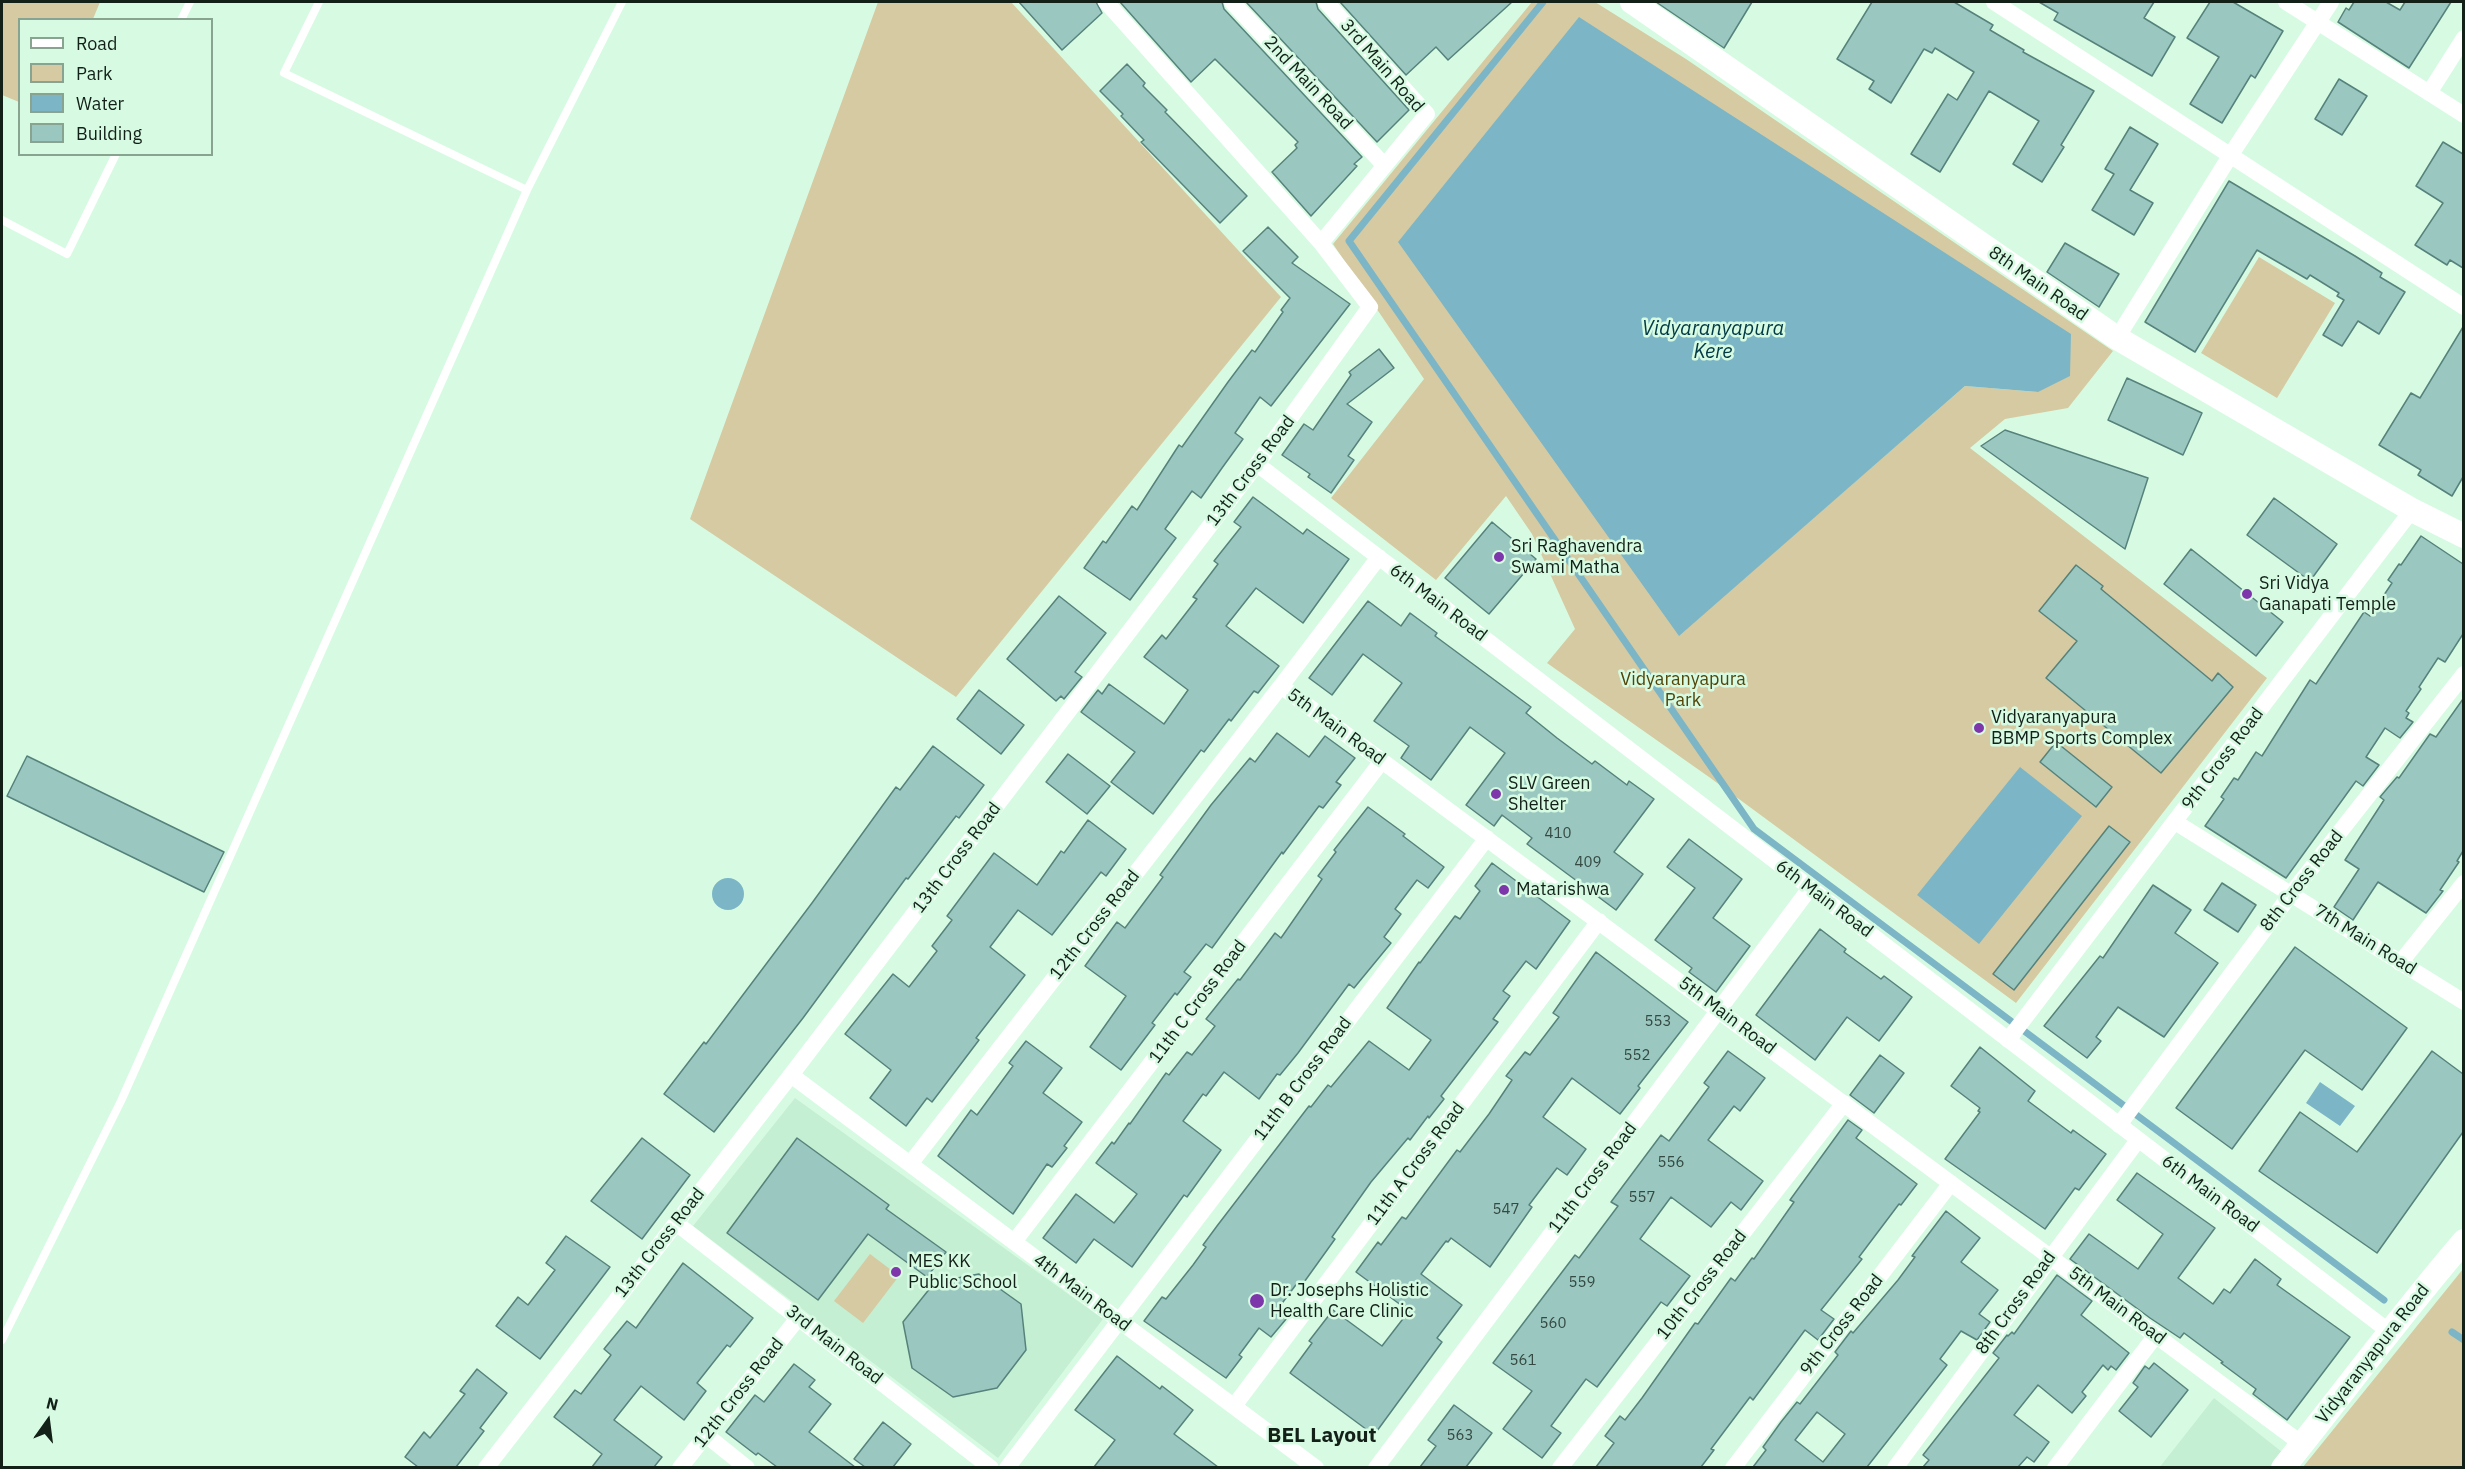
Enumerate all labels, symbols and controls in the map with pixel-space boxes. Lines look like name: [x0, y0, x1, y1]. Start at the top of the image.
street label: 3rd Main Road: [1336, 15, 1428, 117]
legend: [18, 18, 213, 156]
text: Road: [76, 32, 117, 55]
street label: 2nd Main Road: [1259, 32, 1357, 134]
text: Park: [76, 62, 112, 85]
text: Water: [76, 92, 124, 115]
text: Building: [76, 122, 142, 145]
street label: 8th Main Road: [1984, 242, 2092, 326]
water label: Vidyaranyapura Kere: [1642, 317, 1784, 364]
street label: 13th Cross Road: [1202, 411, 1300, 531]
place label: Sri Raghavendra Swami Matha: [1511, 536, 1642, 578]
marker: Sri Raghavendra Swami Matha: [1492, 550, 1506, 564]
street label: 6th Main Road: [1385, 559, 1491, 647]
place label: Sri Vidya Ganapati Temple: [2259, 573, 2396, 616]
marker: Sri Vidya Ganapati Temple: [2240, 587, 2254, 601]
park label: Vidyaranyapura Park: [1620, 669, 1746, 712]
street label: 5th Main Road: [1283, 684, 1389, 770]
street label: 9th Cross Road: [2178, 704, 2268, 814]
place label: Vidyaranyapura BBMP Sports Complex: [1991, 707, 2172, 750]
marker: Vidyaranyapura BBMP Sports Complex: [1972, 721, 1986, 735]
place label: SLV Green Shelter: [1508, 773, 1591, 816]
marker: SLV Green Shelter: [1489, 787, 1503, 801]
street label: 13th Cross Road: [908, 798, 1006, 918]
house number: 410: [1545, 825, 1571, 843]
street label: 8th Cross Road: [2256, 826, 2348, 936]
house number: 409: [1575, 854, 1601, 872]
street label: 6th Main Road: [1771, 855, 1877, 943]
street label: 12th Cross Road: [1045, 866, 1145, 984]
place label: Matarishwa: [1516, 879, 1609, 901]
marker: Matarishwa: [1497, 883, 1511, 897]
street label: 7th Main Road: [2310, 900, 2420, 980]
street label: 11th C Cross Road: [1145, 936, 1251, 1068]
street label: 5th Main Road: [1674, 972, 1780, 1060]
street label: 11th B Cross Road: [1249, 1013, 1357, 1145]
house number: 553: [1645, 1013, 1671, 1031]
house number: 552: [1624, 1047, 1650, 1065]
street label: 11th A Cross Road: [1363, 1098, 1469, 1230]
street label: 11th Cross Road: [1544, 1118, 1642, 1238]
street label: 6th Main Road: [2157, 1150, 2263, 1238]
house number: 556: [1658, 1154, 1684, 1172]
street label: 13th Cross Road: [610, 1184, 710, 1302]
house number: 557: [1629, 1189, 1655, 1207]
house number: 547: [1493, 1201, 1519, 1219]
street label: 10th Cross Road: [1652, 1226, 1752, 1344]
street label: 8th Cross Road: [1971, 1247, 2061, 1359]
street label: 4th Main Road: [1029, 1249, 1135, 1337]
place label: MES KK Public School: [908, 1251, 1017, 1294]
street label: 5th Main Road: [2064, 1262, 2170, 1350]
marker: MES KK Public School: [889, 1265, 903, 1279]
street label: 9th Cross Road: [1796, 1270, 1888, 1380]
house number: 559: [1569, 1274, 1595, 1292]
place label: Dr. Josephs Holistic Health Care Clinic: [1270, 1280, 1429, 1322]
street label: Vidyaranyapura Road: [2312, 1280, 2434, 1428]
marker: Dr. Josephs Holistic Health Care Clinic: [1248, 1292, 1266, 1310]
street label: 3rd Main Road: [781, 1301, 887, 1389]
house number: 560: [1540, 1315, 1566, 1333]
street label: 12th Cross Road: [689, 1334, 789, 1452]
house number: 561: [1510, 1352, 1536, 1370]
north arrow: [18, 1391, 78, 1451]
text: N: [44, 1392, 60, 1415]
district label: BEL Layout: [1267, 1423, 1377, 1449]
house number: 563: [1447, 1427, 1473, 1445]

